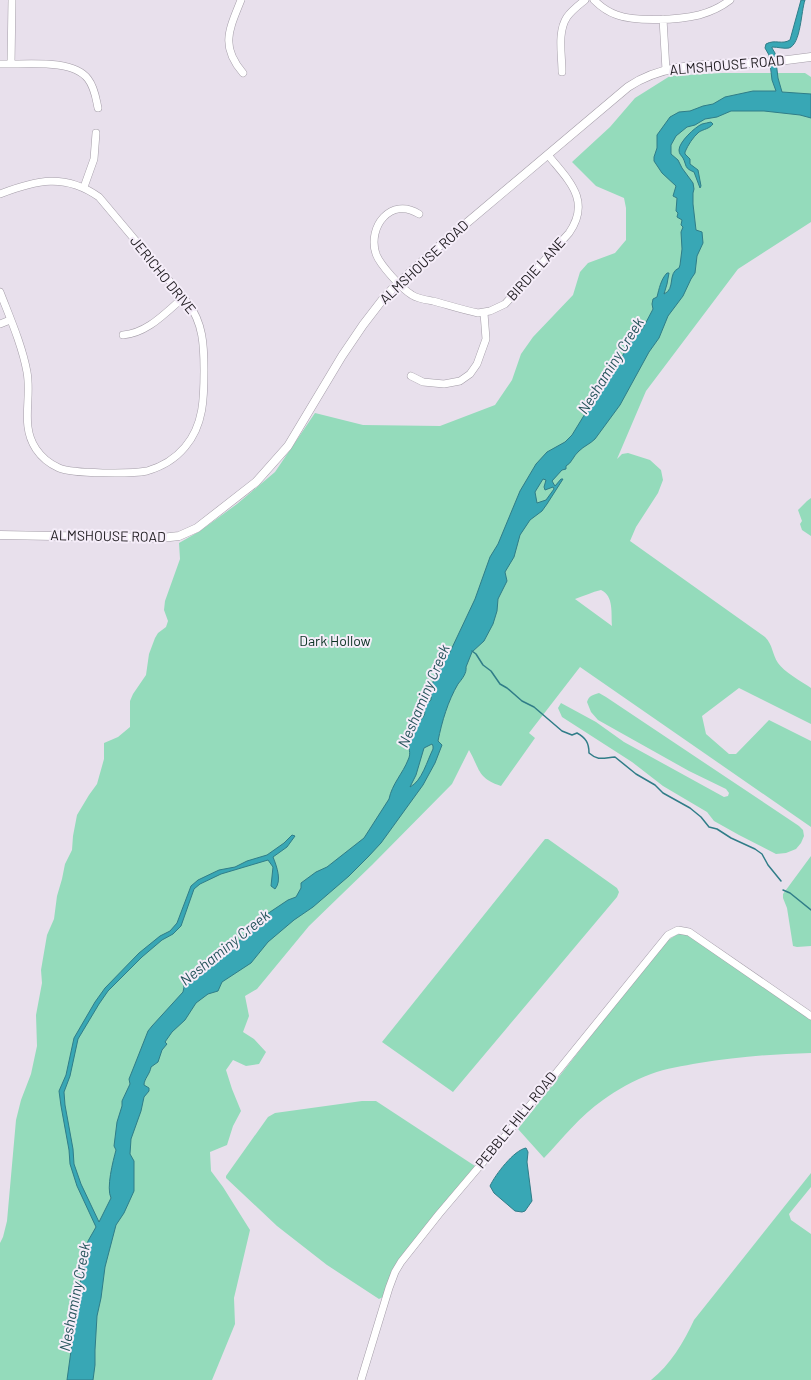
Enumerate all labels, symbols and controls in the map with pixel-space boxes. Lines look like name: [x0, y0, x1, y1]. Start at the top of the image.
street label: ALMSHOUSE ROAD: [669, 51, 785, 78]
street label: ALMSHOUSE ROAD: [376, 216, 472, 307]
street label: JERICHO DRIVE: [127, 232, 200, 317]
street label: BIRDIE LANE: [503, 234, 568, 304]
water label: Neshaminy Creek: [573, 313, 647, 417]
street label: ALMSHOUSE ROAD: [50, 526, 166, 545]
park label: Dark Hollow: [299, 632, 371, 649]
water label: Neshaminy Creek: [393, 641, 453, 750]
water label: Neshaminy Creek: [176, 905, 273, 989]
street label: PEBBLE HILL ROAD: [471, 1068, 560, 1171]
water label: Neshaminy Creek: [55, 1240, 93, 1353]

